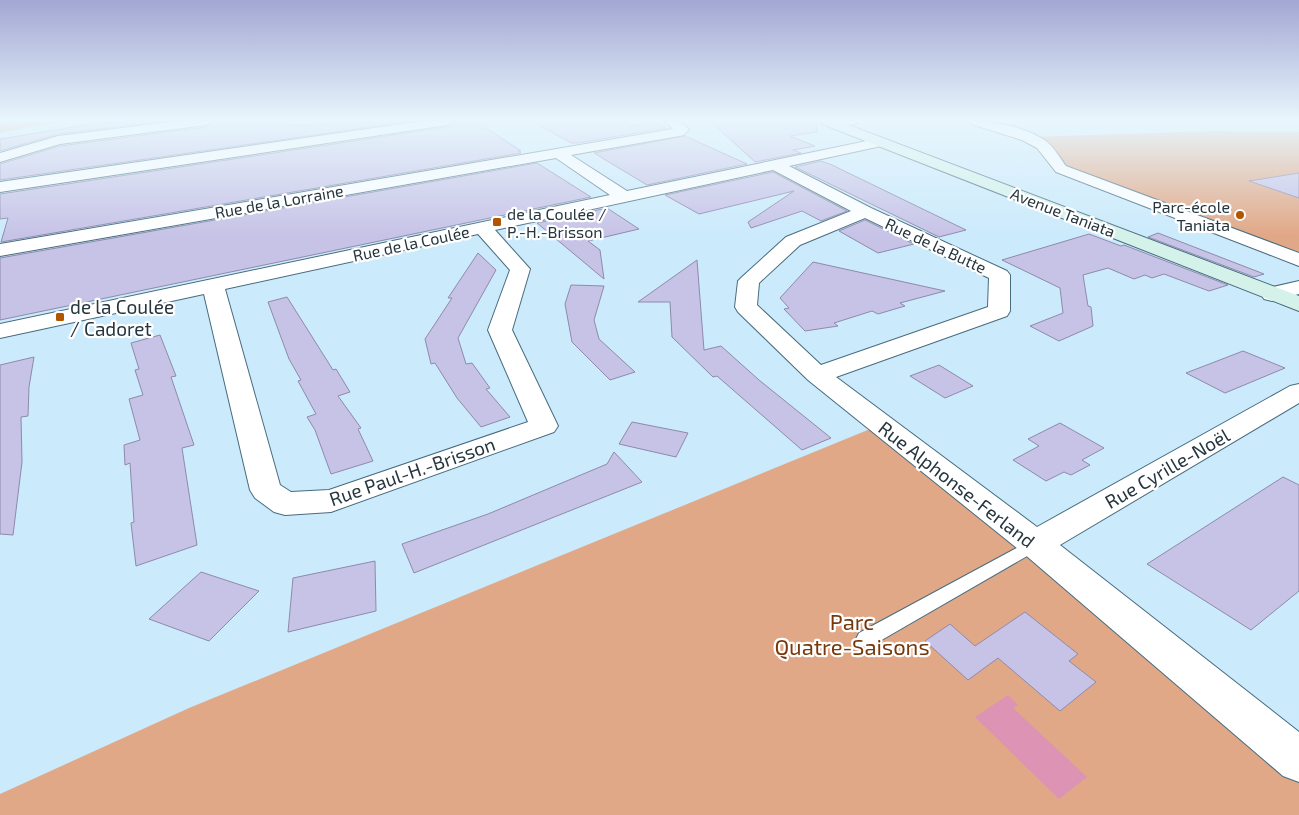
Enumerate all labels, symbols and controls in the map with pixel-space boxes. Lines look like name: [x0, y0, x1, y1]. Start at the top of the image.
street label: Rue de la Lorraine: [213, 180, 345, 222]
street label: Avenue Taniata: [1008, 183, 1118, 241]
place label: Parc-école Taniata: [1152, 197, 1230, 234]
place label: de la Coulée / P.-H.-Brisson: [507, 204, 607, 241]
marker: Parc-école Taniata: [1234, 209, 1246, 221]
street label: Rue de la Butte: [882, 213, 990, 277]
marker: de la Coulée / P.-H.-Brisson: [491, 216, 503, 228]
street label: Rue de la Coulée: [351, 221, 471, 265]
place label: de la Coulée / Cadoret: [70, 295, 174, 340]
marker: de la Coulée / Cadoret: [54, 311, 66, 323]
street label: Rue Alphonse-Ferland: [874, 416, 1040, 552]
street label: Rue Cyrille-Noël: [1101, 423, 1234, 513]
street label: Rue Paul-H.-Brisson: [326, 432, 498, 510]
park label: Parc Quatre-Saisons: [774, 608, 930, 660]

